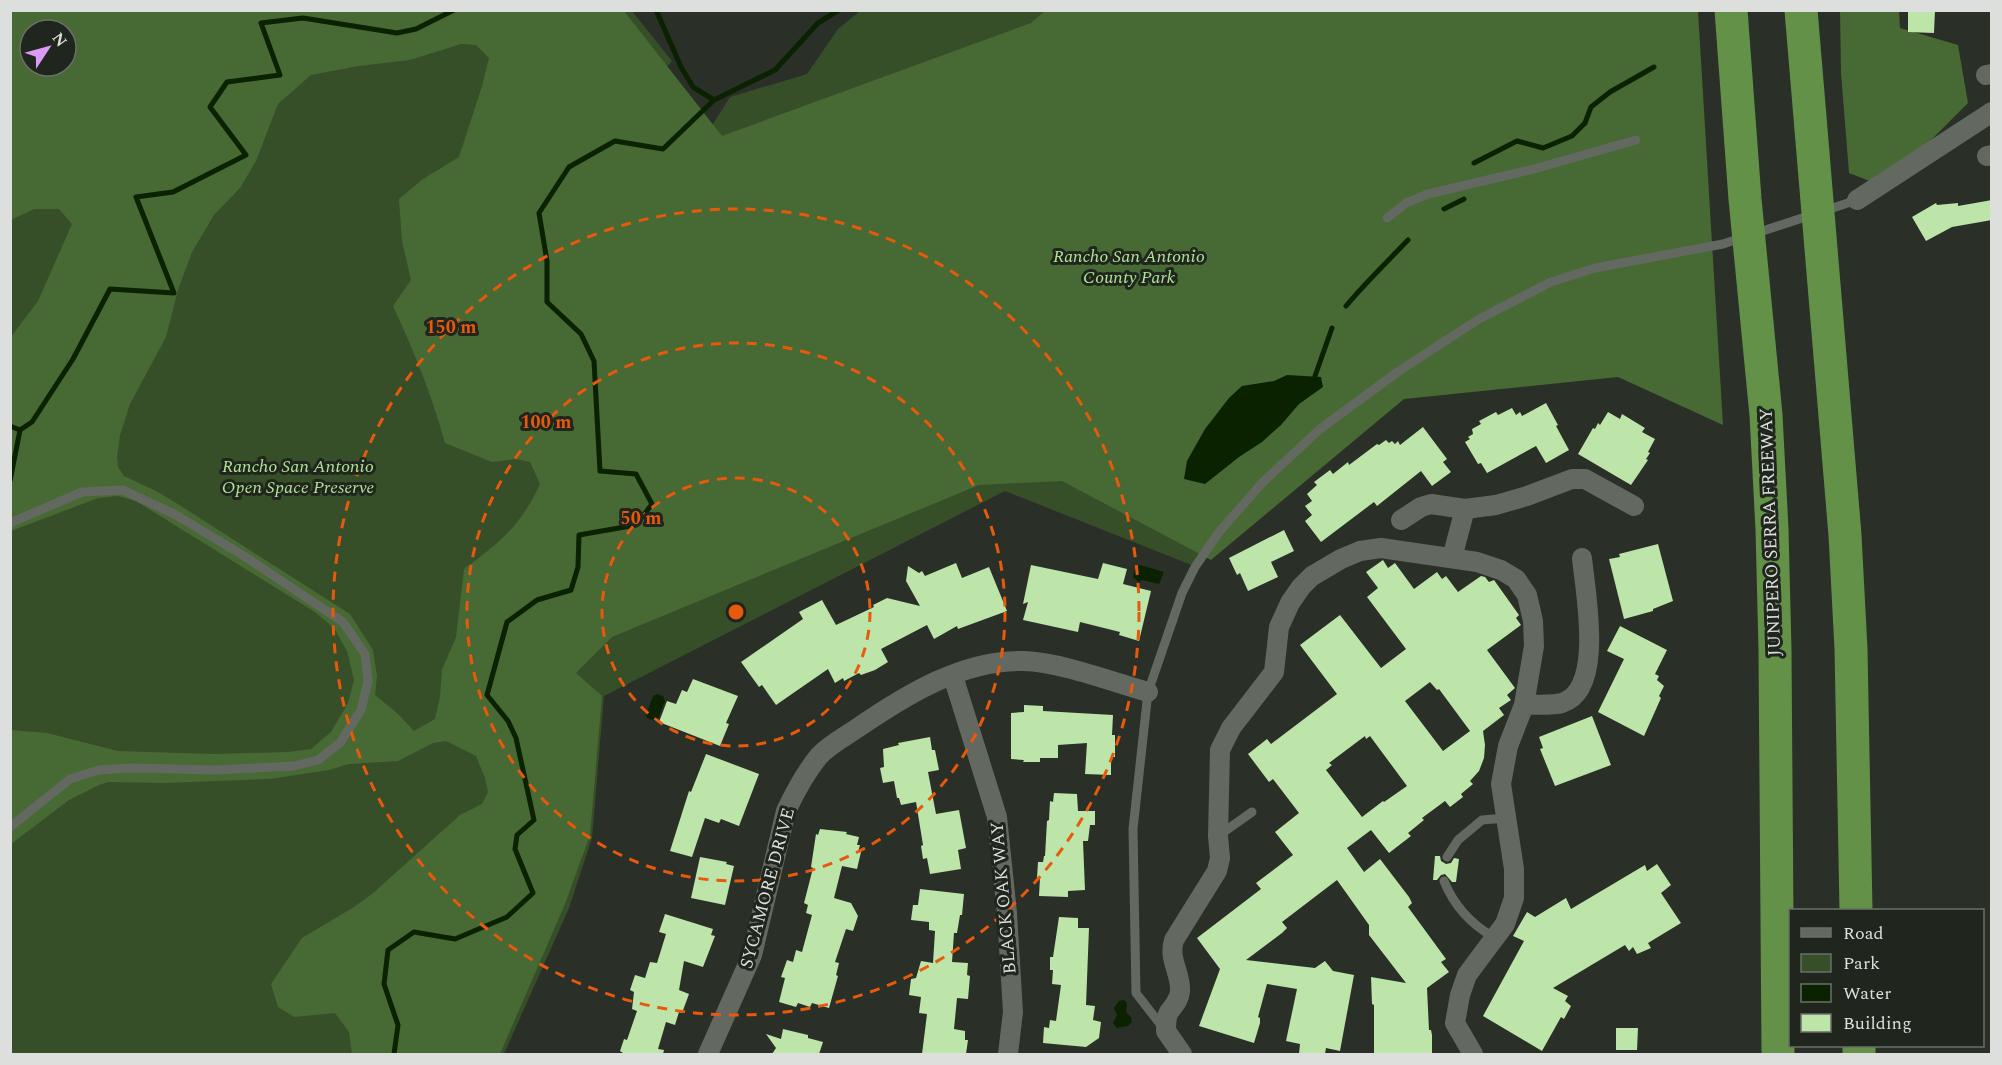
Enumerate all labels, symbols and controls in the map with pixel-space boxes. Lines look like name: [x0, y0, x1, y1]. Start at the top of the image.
north arrow: [18, 18, 78, 78]
text: N: [46, 27, 73, 52]
park label: Rancho San Antonio County Park: [1053, 243, 1205, 291]
text: 150 m: [425, 314, 477, 341]
street label: JUNIPERO SERRA FREEWAY: [1753, 407, 1788, 657]
text: 100 m: [520, 409, 572, 436]
park label: Rancho San Antonio Open Space Preserve: [222, 453, 374, 501]
text: 50 m: [621, 505, 661, 532]
centre of rings: [726, 602, 746, 622]
street label: SYCAMORE DRIVE: [733, 805, 802, 972]
street label: BLACK OAK WAY: [983, 820, 1024, 975]
legend: [1789, 909, 1984, 1047]
text: Road: [1843, 920, 1884, 947]
text: Park: [1843, 950, 1880, 977]
text: Water: [1843, 980, 1891, 1007]
text: Building: [1843, 1010, 1912, 1037]

